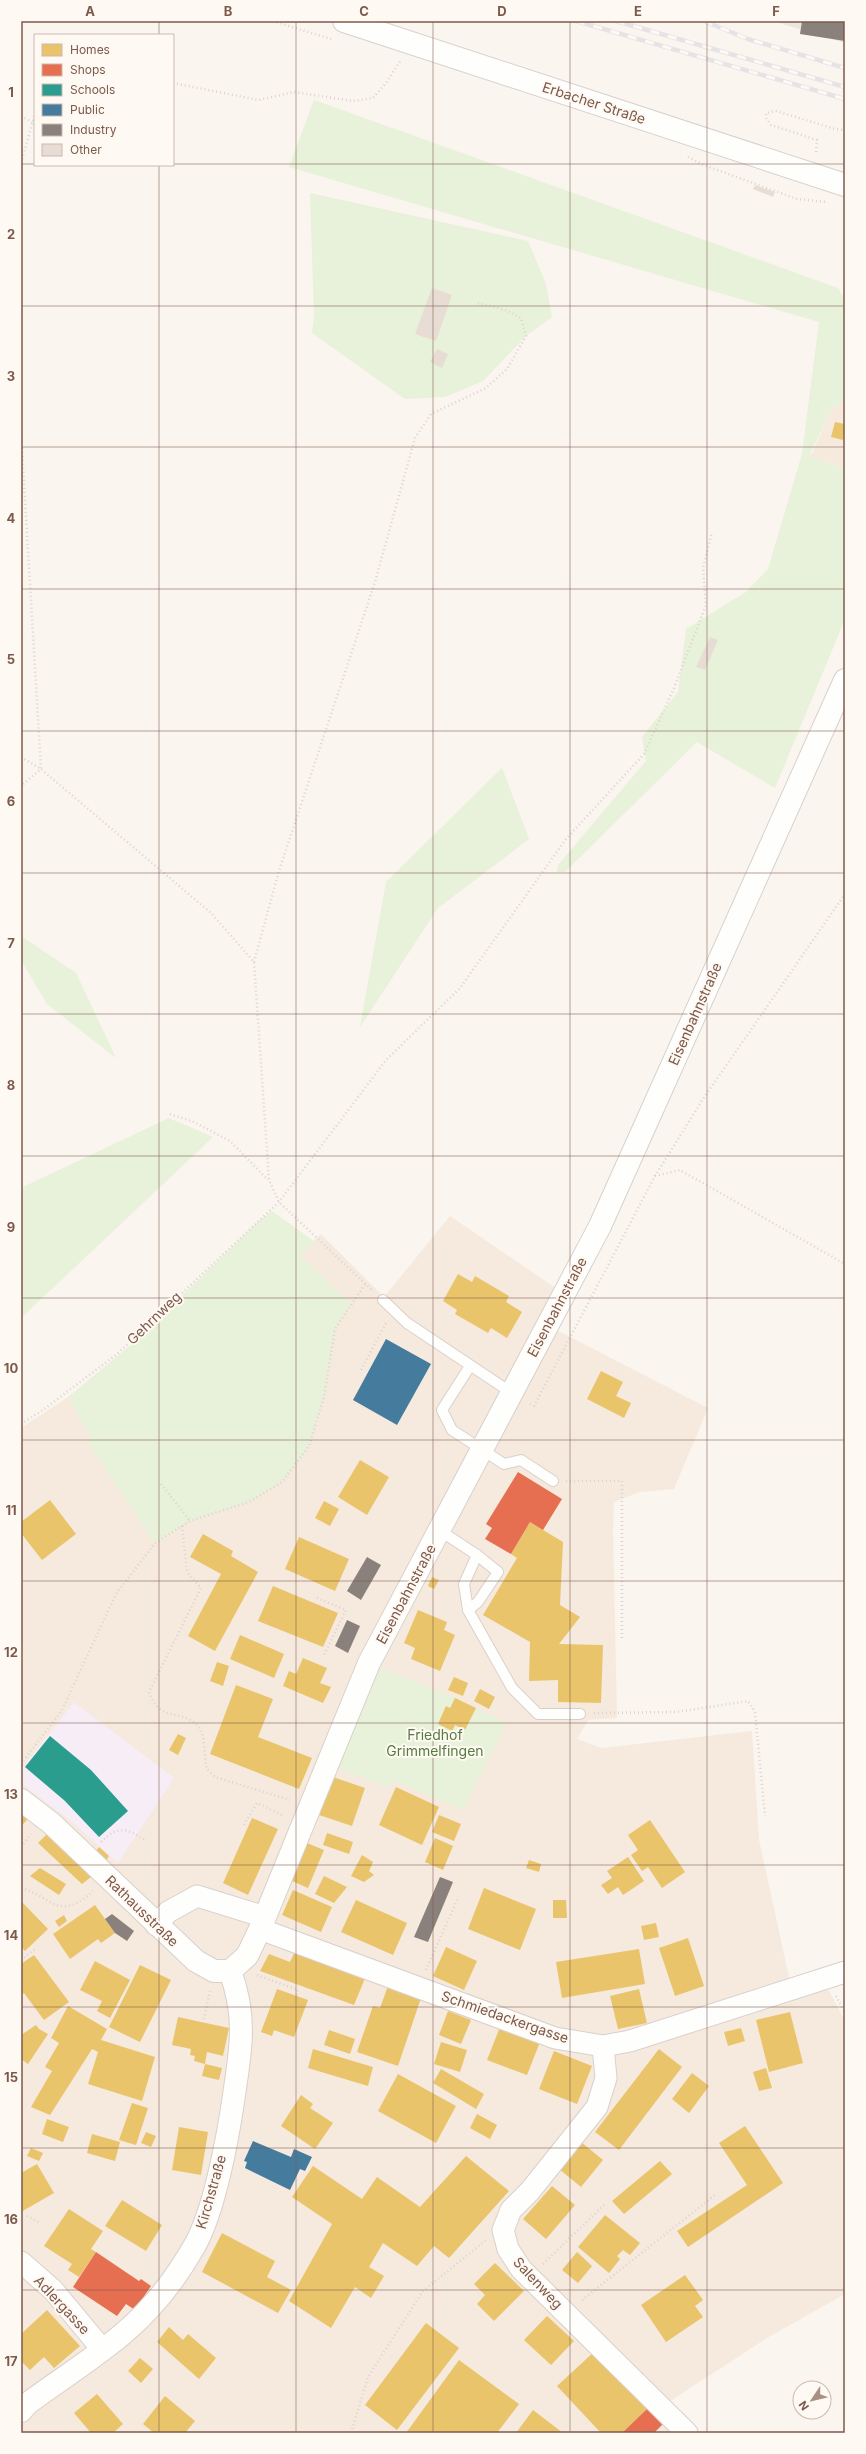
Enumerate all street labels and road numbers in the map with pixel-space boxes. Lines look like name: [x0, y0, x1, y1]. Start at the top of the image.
street label: Erbacher Straße: [540, 78, 648, 127]
street label: Eisenbahnstraße: [664, 960, 725, 1068]
street label: Eisenbahnstraße: [523, 1254, 590, 1360]
street label: Gehrnweg: [123, 1288, 184, 1348]
street label: Eisenbahnstraße: [372, 1541, 439, 1647]
street label: Rathausstraße: [102, 1871, 182, 1950]
street label: Schmiedackergasse: [439, 1987, 571, 2046]
street label: Kirchstraße: [192, 2153, 229, 2231]
street label: Salenweg: [510, 2253, 567, 2312]
street label: Adlergasse: [31, 2272, 94, 2338]

